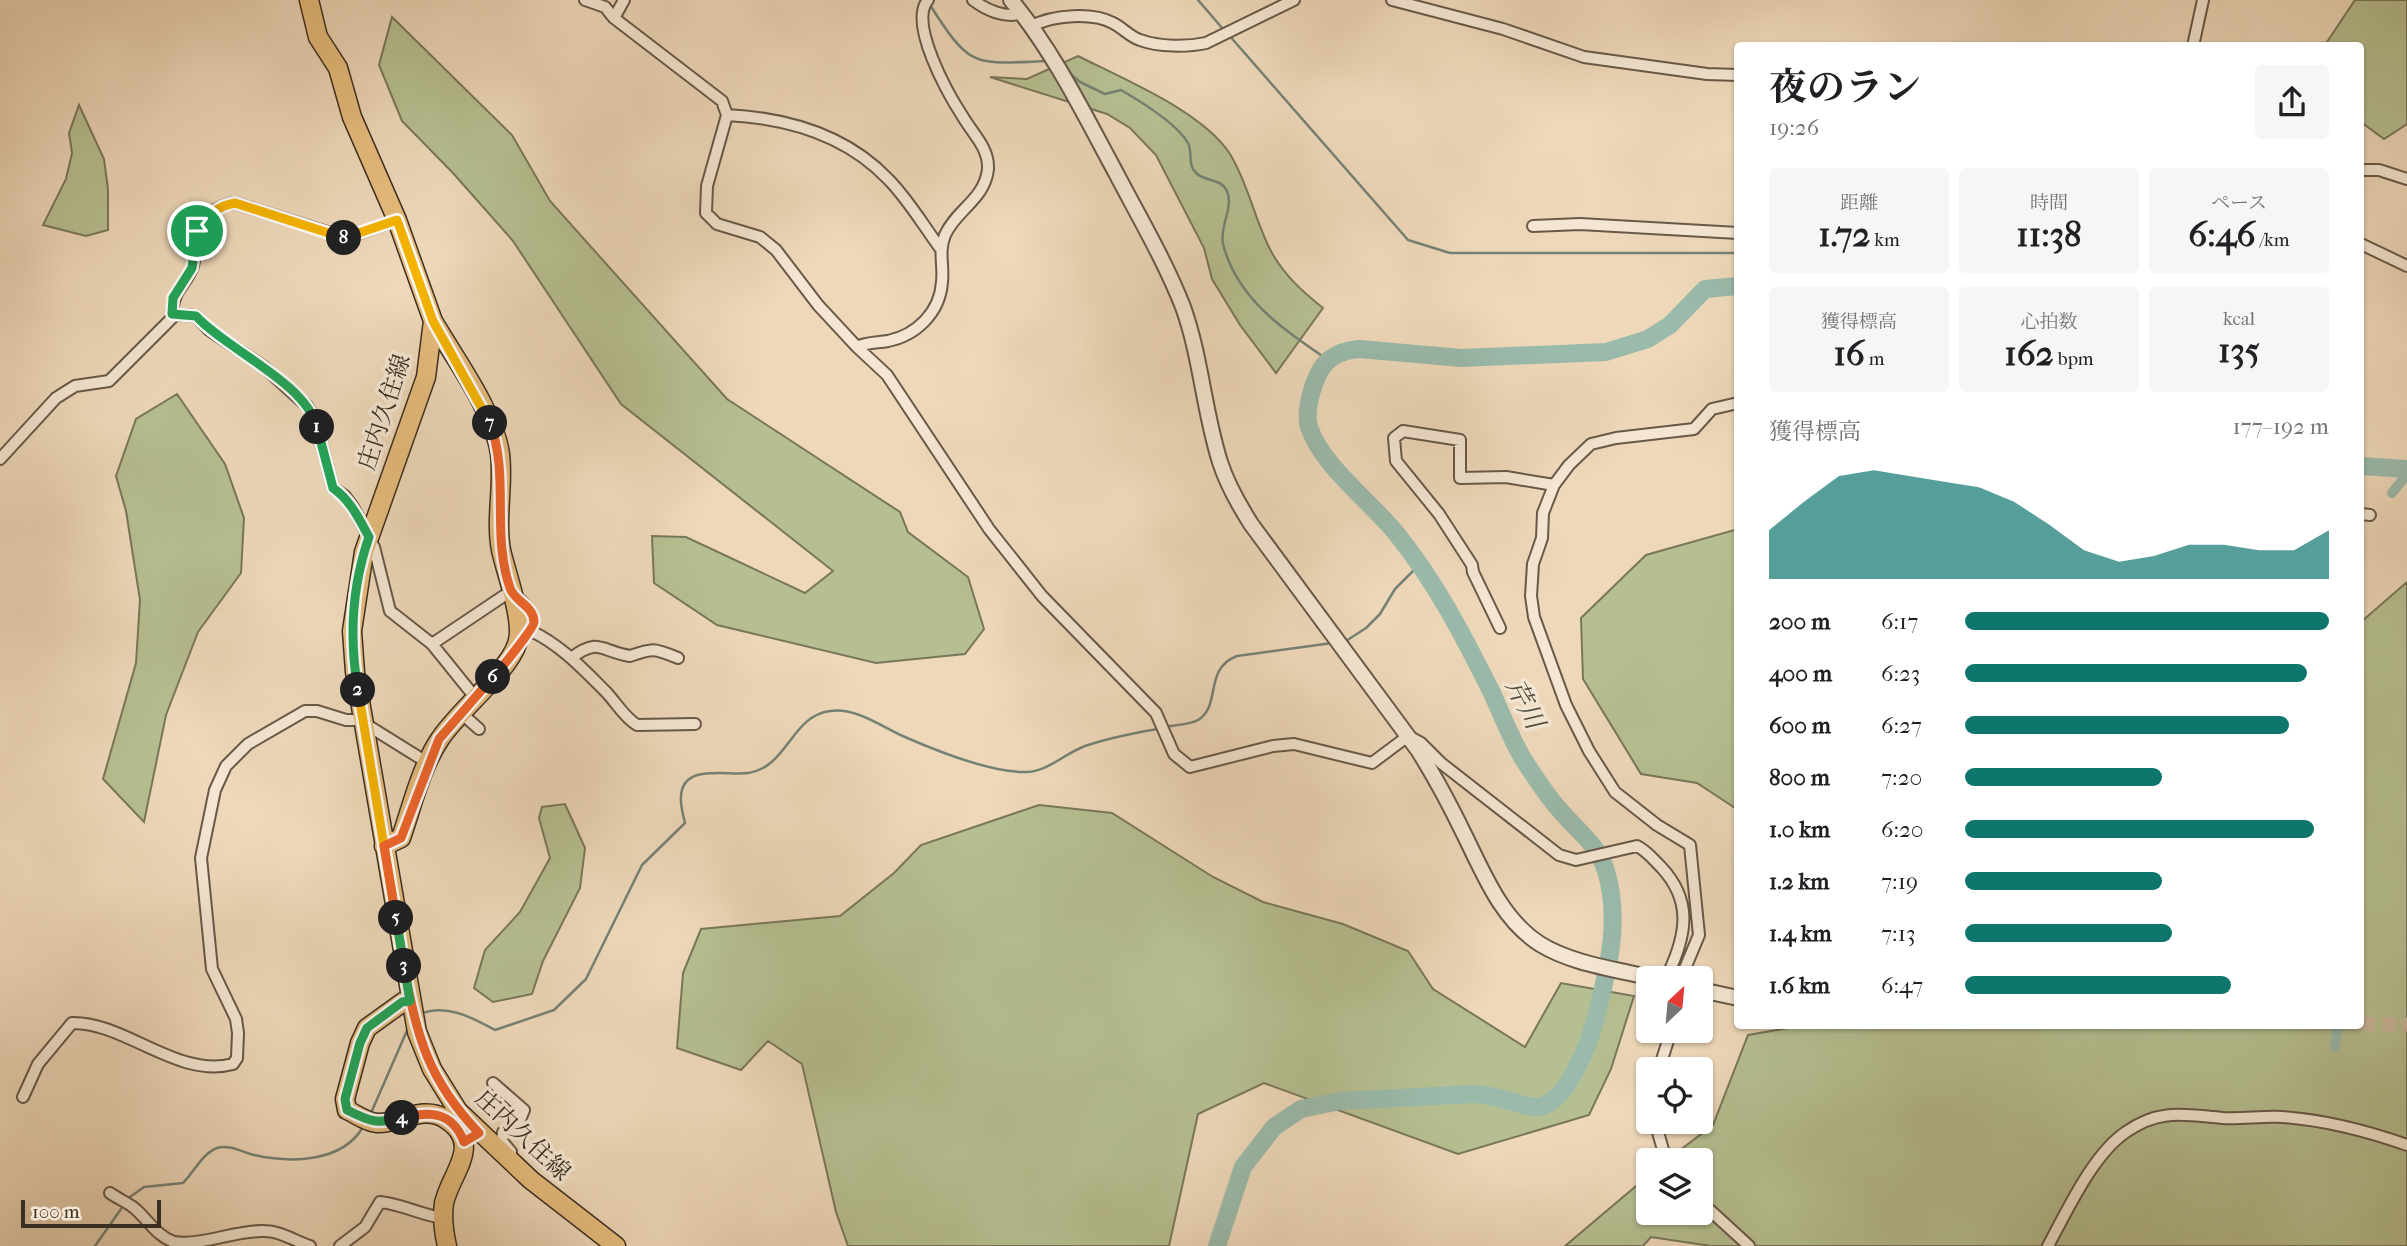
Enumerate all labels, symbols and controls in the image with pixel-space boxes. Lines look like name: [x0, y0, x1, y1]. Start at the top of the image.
text: 夜のラン: [1769, 65, 1921, 110]
button: share: [2255, 65, 2329, 139]
text: 19:26: [1769, 114, 1819, 141]
text: 距離: [1840, 192, 1878, 214]
text: 時間: [2030, 192, 2068, 214]
text: ペース: [2211, 192, 2267, 214]
pin: [167, 201, 227, 261]
icon: arrive: [178, 212, 216, 250]
text: 1.72: [1818, 214, 1870, 255]
text: 11:38: [2016, 214, 2082, 255]
text: 6:46: [2188, 214, 2255, 255]
pin: 8: [326, 220, 362, 256]
text: 8: [339, 226, 348, 248]
text: km: [1870, 229, 1900, 251]
text: /km: [2255, 229, 2290, 251]
text: kcal: [2223, 308, 2255, 330]
text: 獲得標高: [1821, 311, 1897, 333]
text: 心拍数: [2020, 311, 2078, 333]
text: 135: [2218, 330, 2260, 371]
text: 16: [1833, 333, 1865, 374]
text: 162: [2004, 333, 2054, 374]
text: m: [1865, 348, 1885, 370]
text: bpm: [2054, 348, 2094, 370]
street label: 庄内久住線: [352, 351, 416, 473]
pin: 7: [472, 406, 508, 440]
pin: 1: [300, 410, 334, 444]
text: 7: [485, 411, 494, 433]
text: 177–192 m: [2232, 413, 2329, 440]
text: 1: [313, 415, 320, 437]
text: 獲得標高: [1769, 418, 1861, 445]
text: 200 m: [1769, 608, 1830, 635]
text: 6:17: [1881, 608, 1918, 635]
pin: 6: [476, 660, 510, 694]
text: 400 m: [1769, 660, 1832, 687]
text: 6:23: [1881, 660, 1920, 687]
text: 6: [487, 665, 498, 687]
pin: 2: [340, 672, 376, 708]
water label: 芹川: [1499, 674, 1552, 737]
text: 2: [353, 678, 362, 700]
text: 600 m: [1769, 712, 1831, 739]
text: 6:27: [1881, 712, 1922, 739]
text: 800 m: [1769, 764, 1830, 791]
text: 7:20: [1881, 764, 1922, 791]
text: 1.0 km: [1769, 816, 1830, 843]
text: 6:20: [1881, 816, 1924, 843]
text: 1.2 km: [1769, 868, 1829, 895]
text: 7:19: [1881, 868, 1918, 895]
pin: 5: [378, 900, 414, 936]
text: 5: [391, 906, 400, 928]
text: 1.4 km: [1769, 920, 1832, 947]
text: 7:13: [1881, 920, 1915, 947]
pin: 3: [386, 948, 422, 984]
text: 3: [400, 954, 407, 976]
north arrow: [1636, 966, 1713, 1043]
map controls: [1636, 966, 1713, 1225]
text: 1.6 km: [1769, 972, 1830, 999]
text: 6:47: [1881, 972, 1923, 999]
button: locate: [1636, 1057, 1713, 1134]
street label: 庄内久住線: [470, 1084, 576, 1186]
pin: 4: [384, 1100, 420, 1136]
text: 4: [396, 1106, 407, 1128]
button: layers: [1636, 1148, 1713, 1225]
scale bar: [21, 1197, 161, 1229]
text: 100 m: [32, 1201, 80, 1223]

